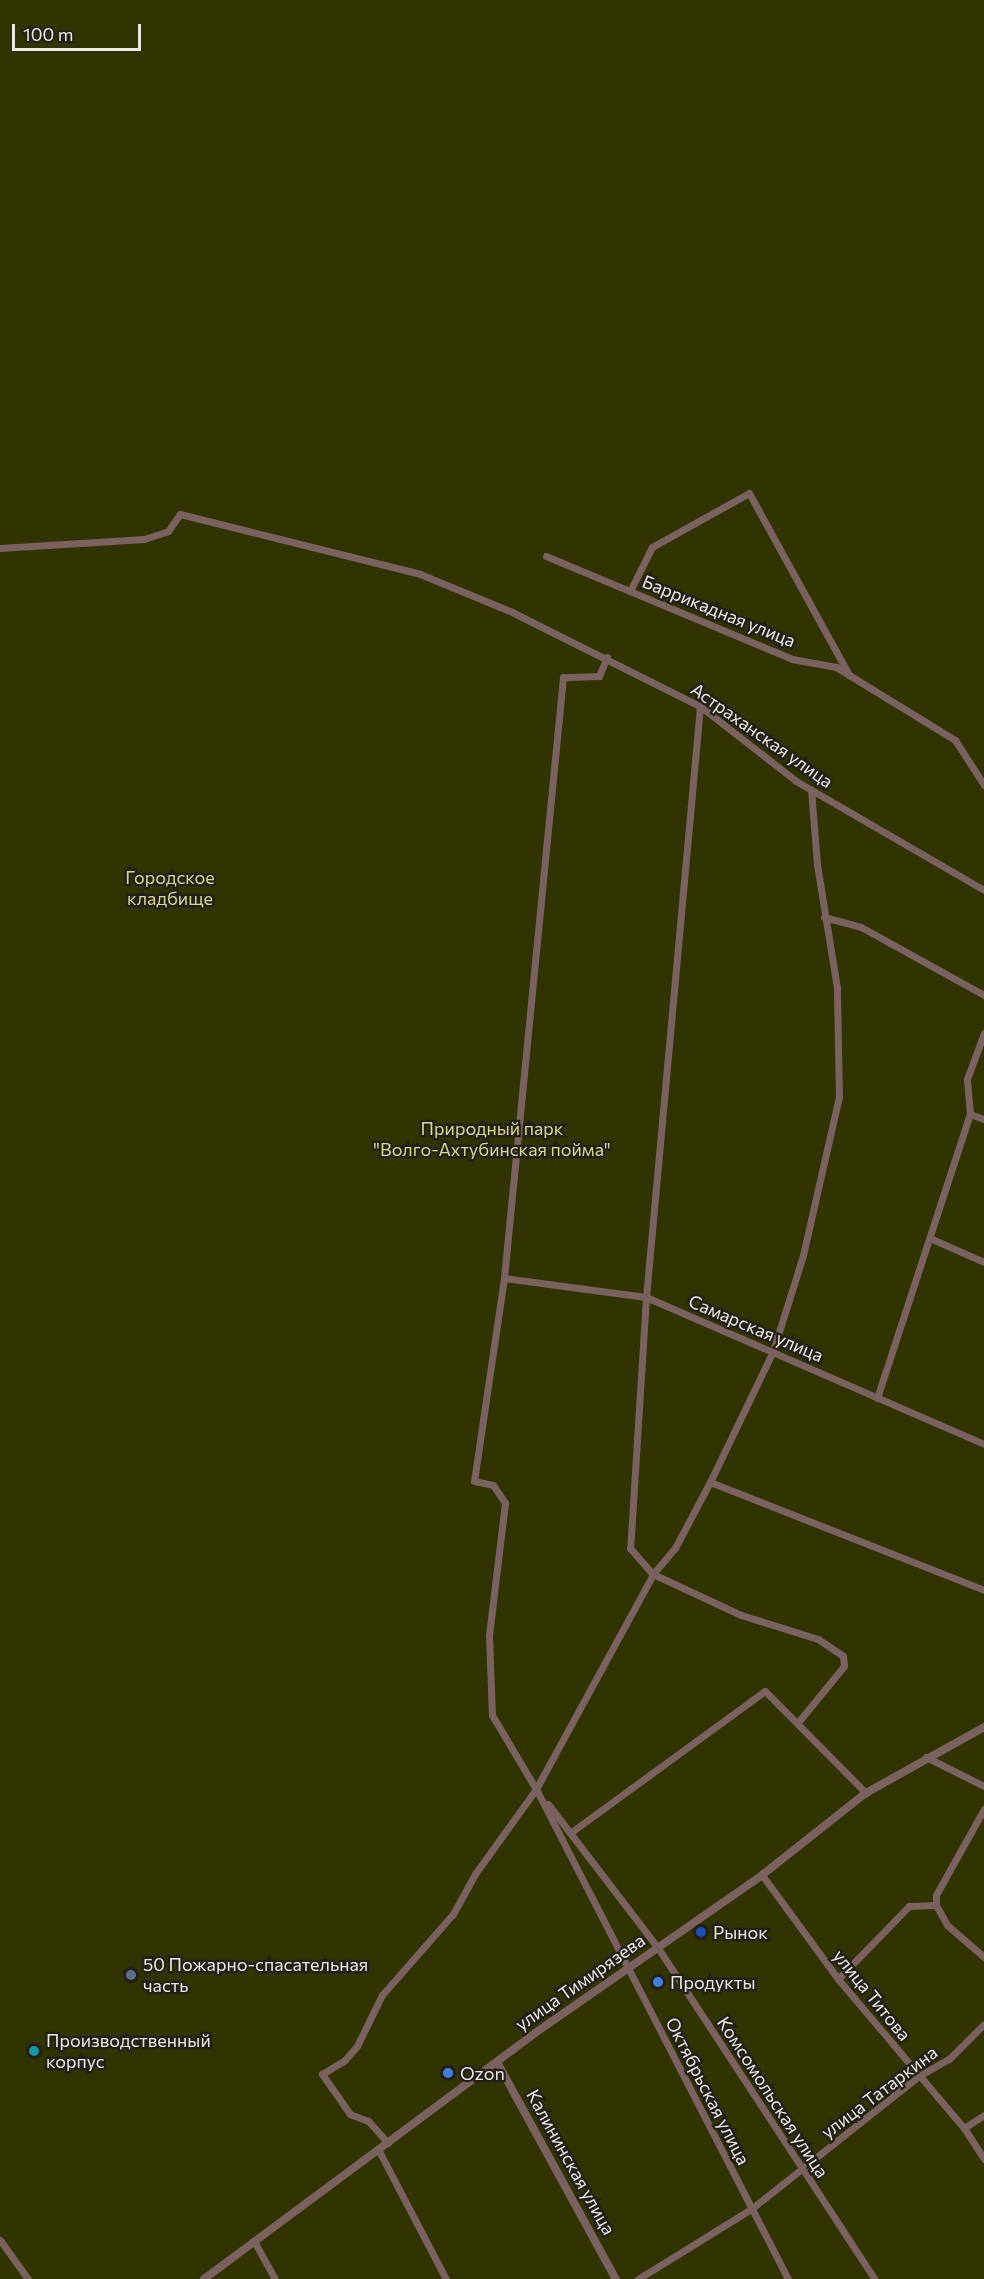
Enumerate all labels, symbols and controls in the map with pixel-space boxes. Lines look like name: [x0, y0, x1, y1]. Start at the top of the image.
scale bar: [15, 12, 144, 50]
text: 100 m: [23, 23, 73, 45]
street label: Баррикадная улица: [639, 570, 799, 652]
street label: Астраханская улица: [687, 678, 837, 792]
park label: Городское кладбище: [125, 867, 215, 910]
park label: Природный парк "Волго-Ахтубинская пойма": [373, 1118, 611, 1160]
street label: Самарская улица: [685, 1290, 827, 1366]
place label: Рынок: [713, 1921, 768, 1943]
marker: Рынок: [694, 1925, 708, 1939]
street label: улица Тимирязева: [511, 1929, 649, 2035]
street label: улица Титова: [829, 1945, 915, 2045]
place label: 50 Пожарно-спасательная часть: [143, 1954, 368, 1996]
marker: 50 Пожарно-спасательная часть: [124, 1968, 138, 1982]
place label: Продукты: [670, 1971, 755, 1993]
marker: Продукты: [651, 1975, 665, 1989]
street label: Комсомольская улица: [713, 2012, 833, 2182]
street label: Октябрьская улица: [661, 2014, 755, 2168]
place label: Производственный корпус: [46, 2030, 211, 2072]
street label: улица Татаркина: [817, 2041, 941, 2143]
marker: Производственный корпус: [27, 2044, 41, 2058]
place label: Ozon: [460, 2062, 505, 2084]
marker: Ozon: [441, 2066, 455, 2080]
street label: Калининская улица: [522, 2086, 620, 2238]

